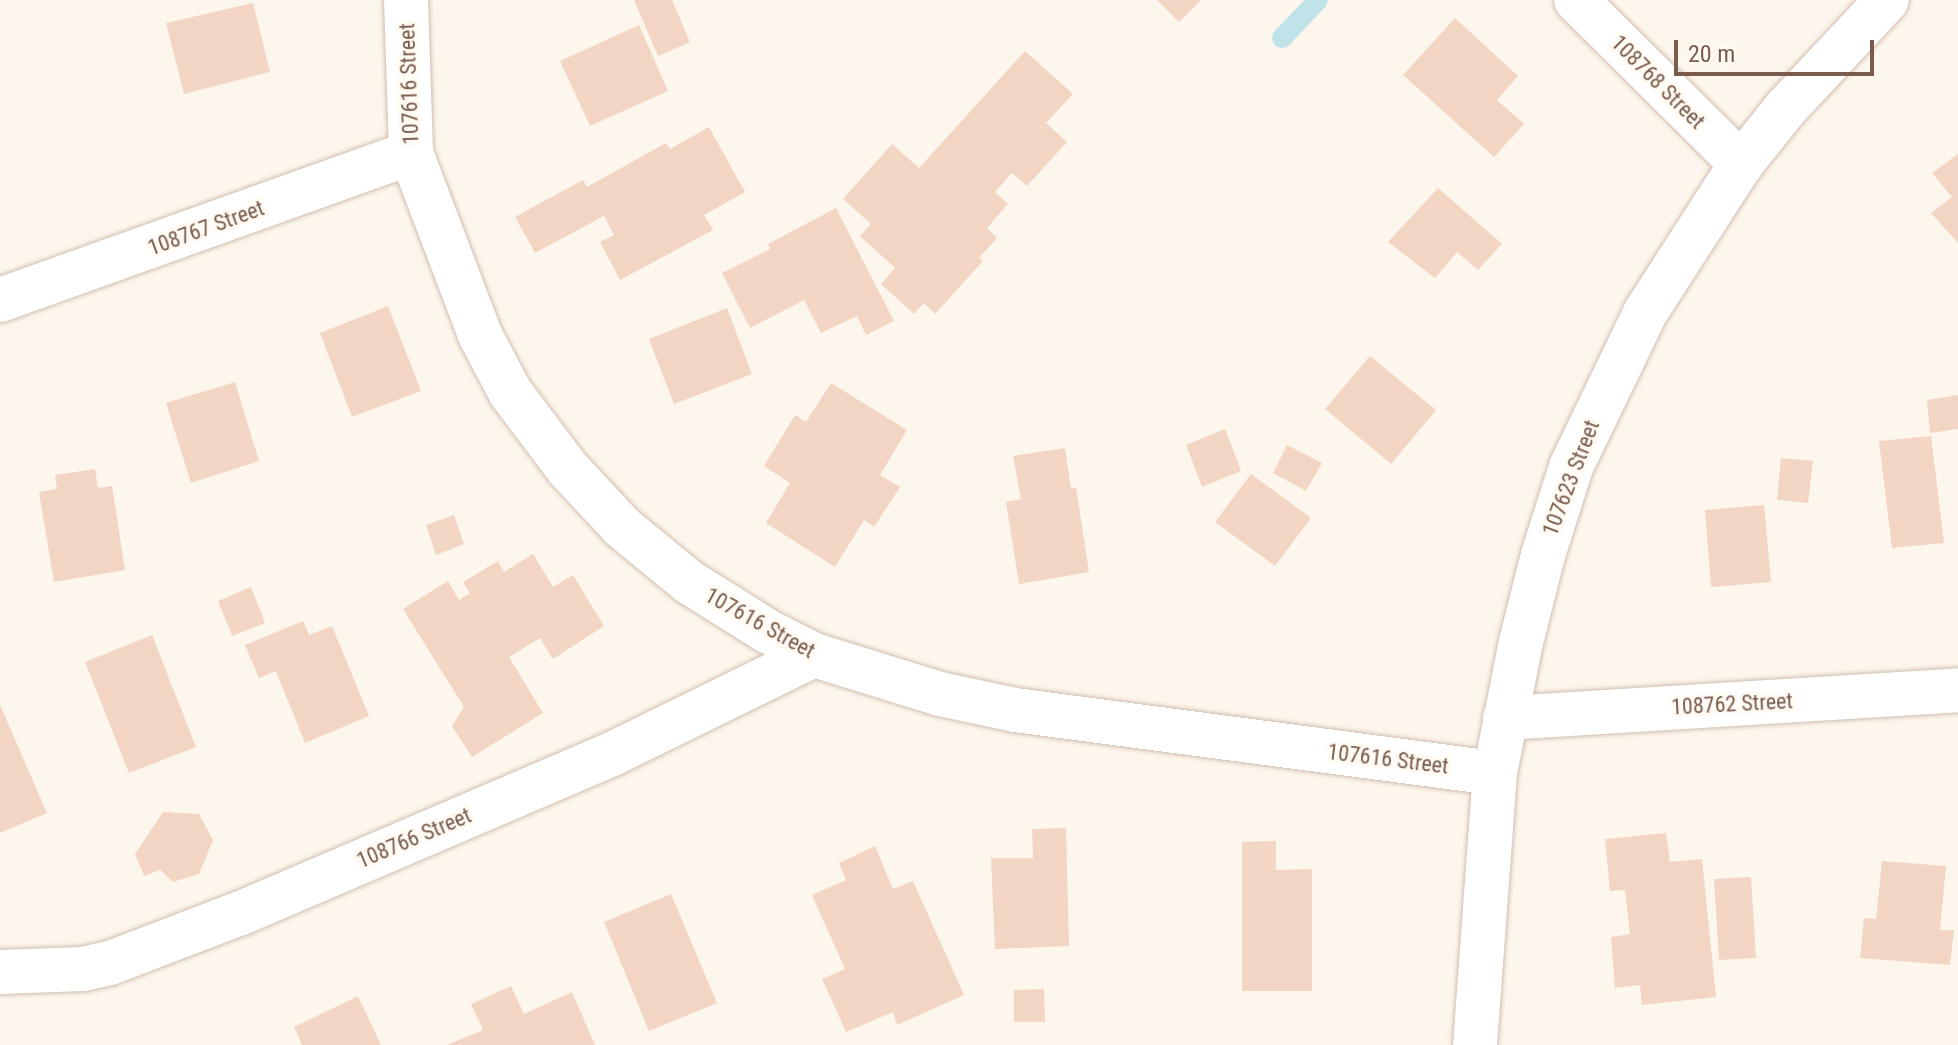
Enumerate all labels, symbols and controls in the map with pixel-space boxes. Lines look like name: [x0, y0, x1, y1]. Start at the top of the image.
street label: 107616 Street: [394, 23, 424, 145]
scale bar: [1678, 24, 1878, 74]
street label: 108768 Street: [1606, 30, 1710, 134]
text: 20 m: [1688, 40, 1735, 68]
street label: 108767 Street: [144, 195, 268, 261]
street label: 107623 Street: [1537, 416, 1605, 540]
street label: 107616 Street: [700, 582, 820, 664]
street label: 108762 Street: [1671, 688, 1793, 720]
street label: 107616 Street: [1326, 738, 1450, 780]
street label: 108766 Street: [353, 802, 475, 874]

